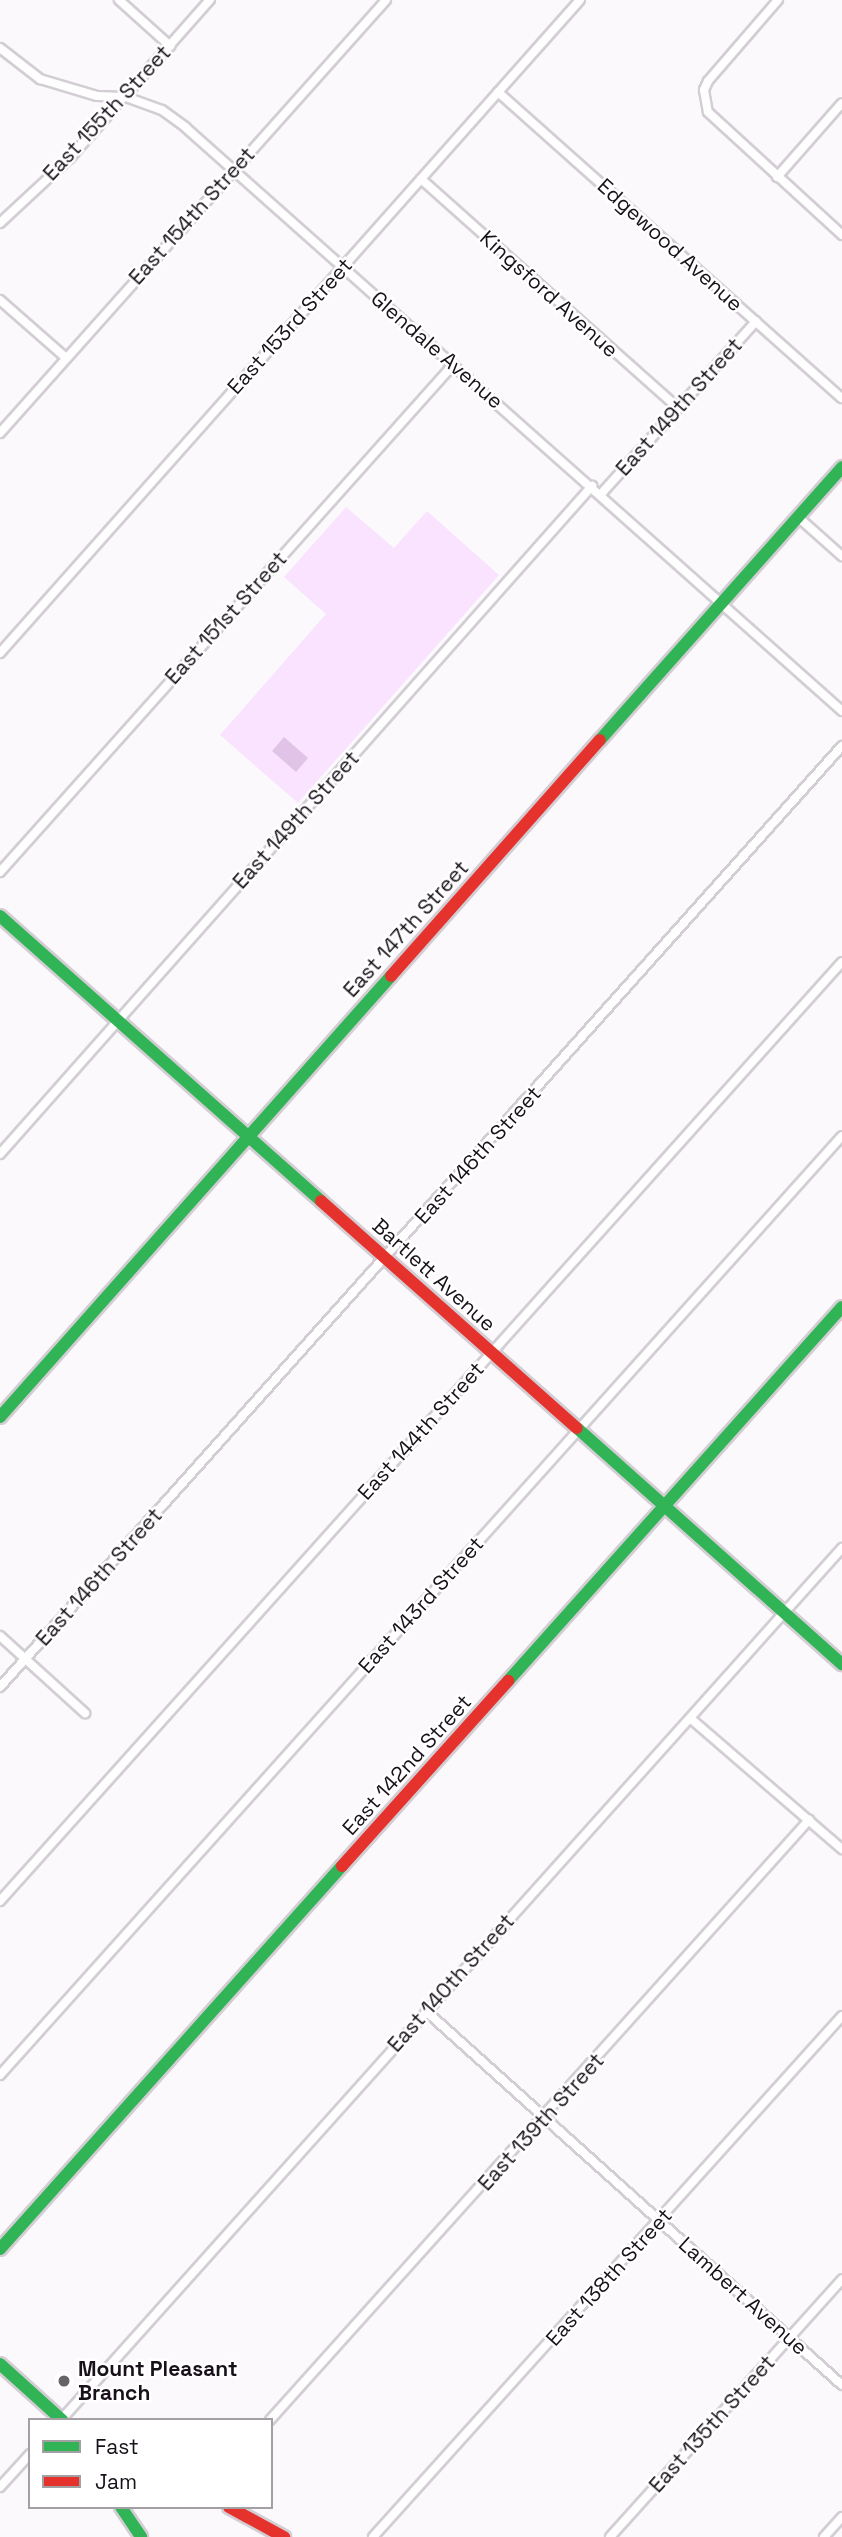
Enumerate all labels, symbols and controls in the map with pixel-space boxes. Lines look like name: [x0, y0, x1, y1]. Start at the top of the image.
street label: East 155th Street: [38, 40, 176, 186]
street label: East 154th Street: [124, 142, 260, 290]
street label: Edgewood Avenue: [592, 173, 748, 317]
street label: Kingsford Avenue: [475, 225, 623, 363]
street label: East 153rd Street: [222, 253, 358, 399]
street label: Glendale Avenue: [366, 286, 508, 414]
street label: East 149th Street: [611, 333, 747, 481]
street label: East 151st Street: [160, 547, 292, 689]
street label: East 149th Street: [228, 746, 364, 894]
street label: East 147th Street: [338, 856, 474, 1002]
street label: East 146th Street: [410, 1081, 546, 1229]
street label: Bartlett Avenue: [367, 1213, 501, 1337]
street label: East 144th Street: [352, 1357, 490, 1505]
street label: East 146th Street: [31, 1503, 167, 1651]
street label: East 143rd Street: [353, 1532, 489, 1678]
street label: East 142nd Street: [337, 1690, 477, 1840]
street label: East 140th Street: [382, 1909, 520, 2057]
street label: East 139th Street: [473, 2048, 609, 2196]
street label: East 138th Street: [541, 2203, 677, 2351]
street label: Lambert Avenue: [673, 2232, 813, 2360]
street label: East 135th Street: [644, 2350, 780, 2498]
place label: Mount Pleasant Branch: [78, 2356, 238, 2406]
marker: Mount Pleasant Branch: [56, 2373, 72, 2389]
legend: [28, 2418, 273, 2509]
text: Fast: [95, 2433, 139, 2460]
text: Jam: [95, 2468, 137, 2495]

